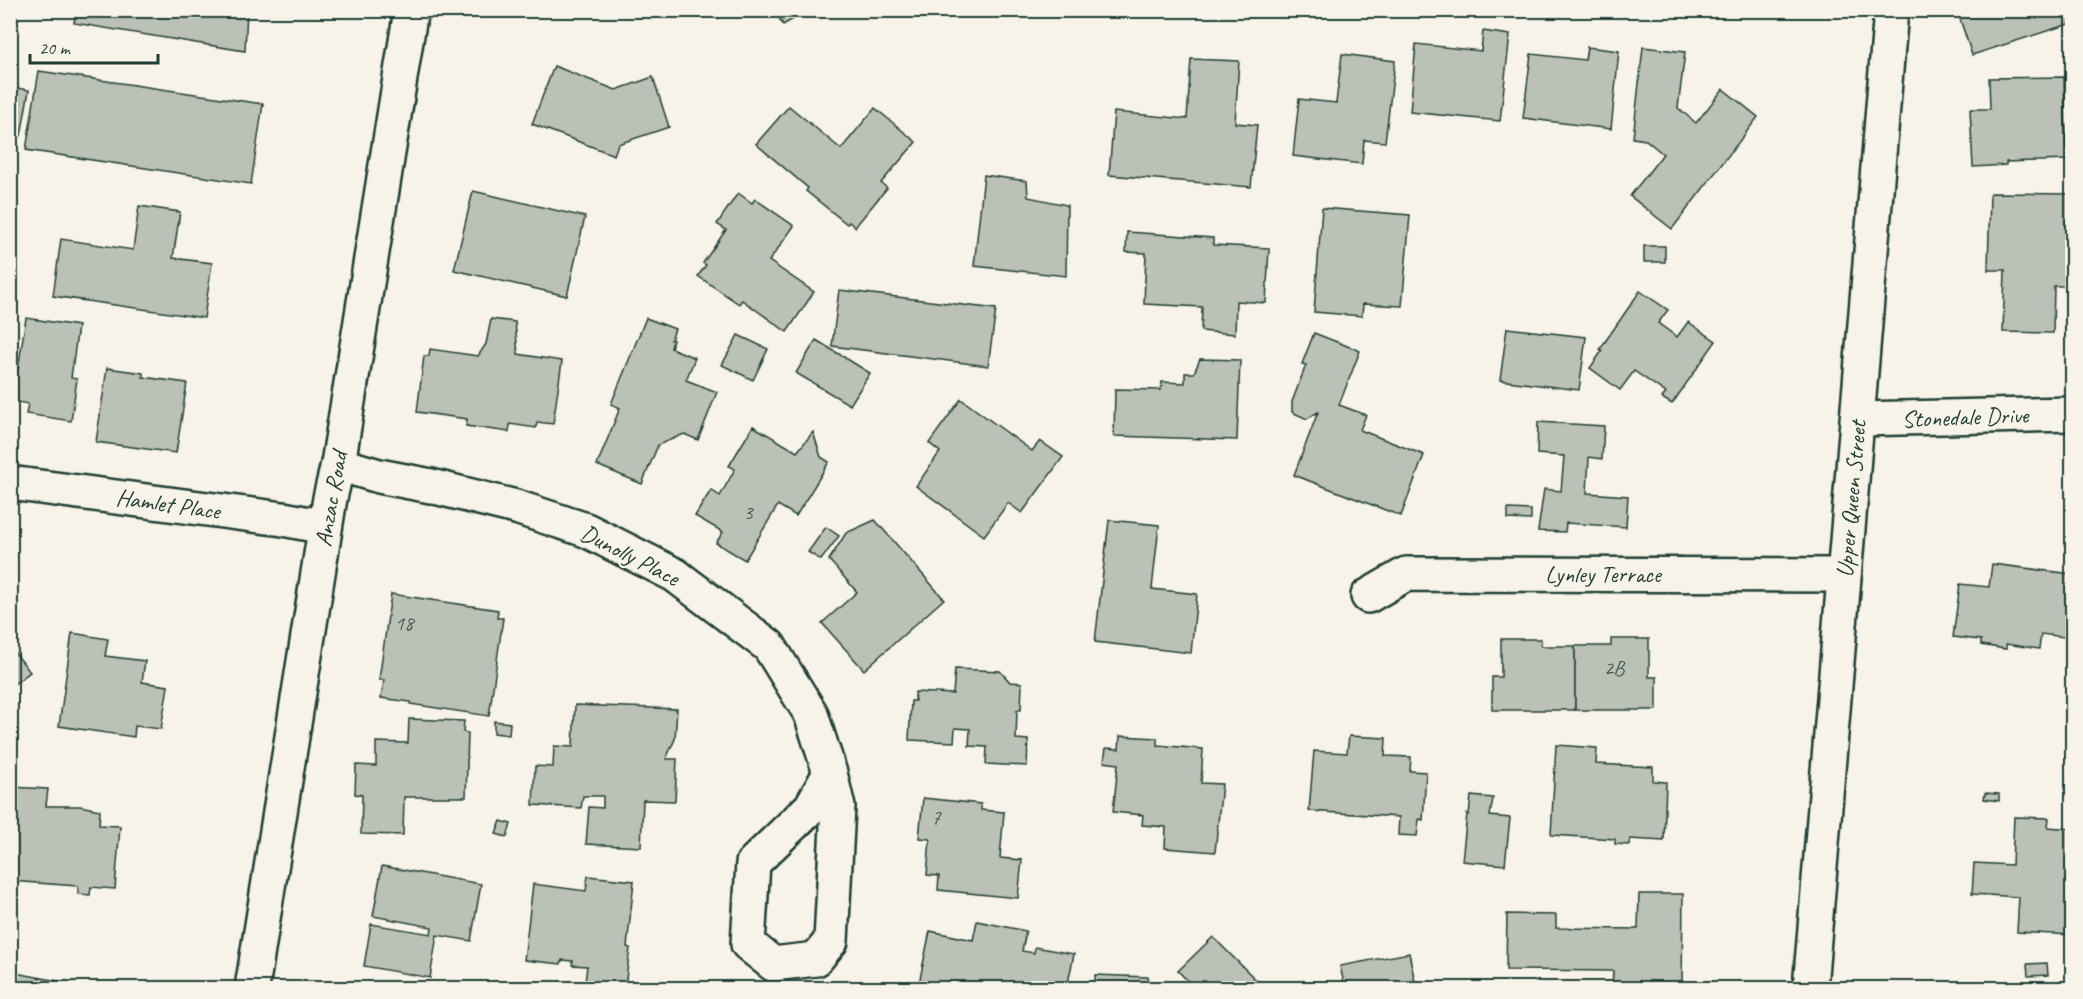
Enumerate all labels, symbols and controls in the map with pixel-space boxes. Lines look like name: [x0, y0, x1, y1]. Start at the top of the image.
scale bar: [30, 27, 158, 65]
text: 20 m: [39, 37, 72, 59]
street label: Stonedale Drive: [1901, 400, 2031, 434]
street label: Upper Queen Street: [1829, 417, 1873, 579]
street label: Anzac Road: [308, 446, 355, 549]
street label: Hamlet Place: [114, 482, 224, 526]
house number: 3: [743, 499, 754, 525]
street label: Dunolly Place: [576, 517, 686, 594]
street label: Lynley Terrace: [1545, 559, 1663, 589]
house number: 18: [395, 610, 416, 636]
house number: 2B: [1604, 655, 1626, 681]
house number: 7: [931, 804, 942, 830]

